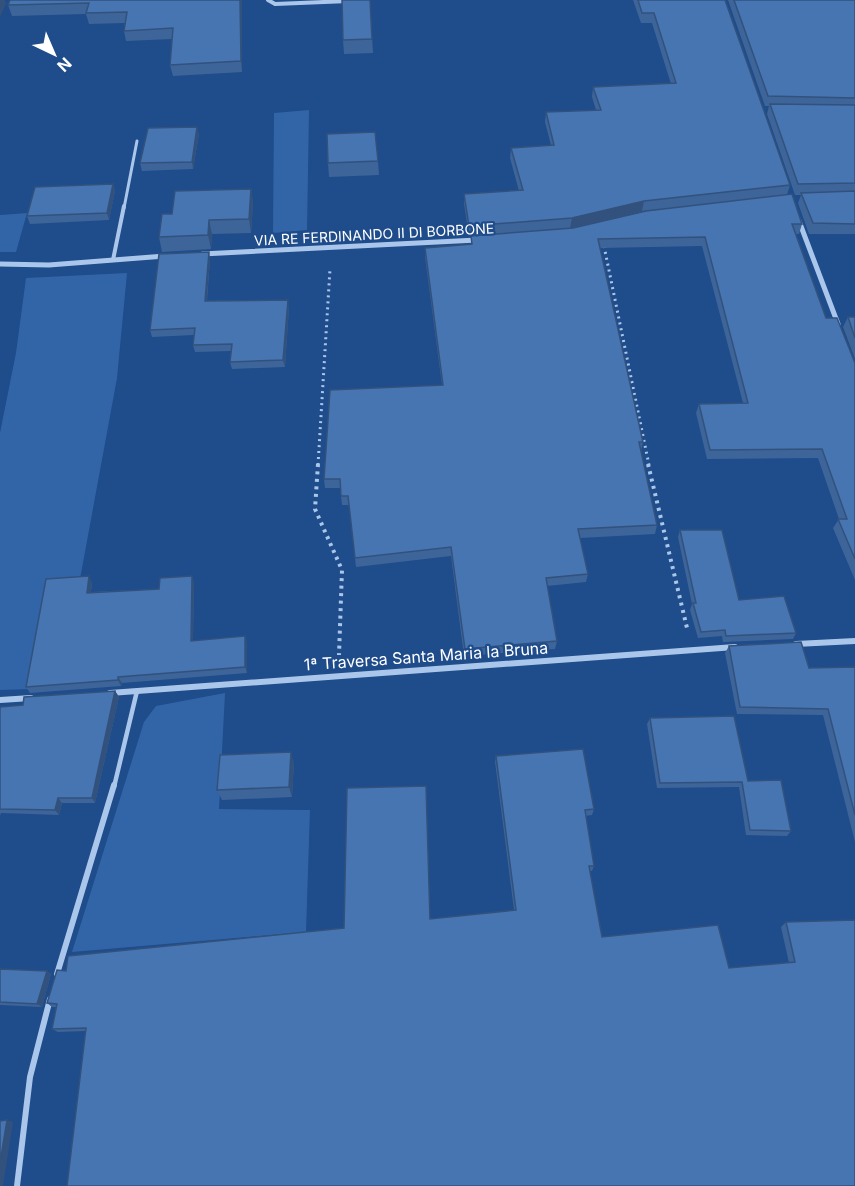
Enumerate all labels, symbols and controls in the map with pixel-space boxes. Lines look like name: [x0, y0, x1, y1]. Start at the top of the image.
north arrow: [24, 24, 84, 84]
text: N: [53, 53, 76, 76]
street label: VIA RE FERDINANDO II DI BORBONE: [254, 219, 494, 249]
street label: 1ª Traversa Santa Maria la Bruna: [303, 637, 549, 675]

